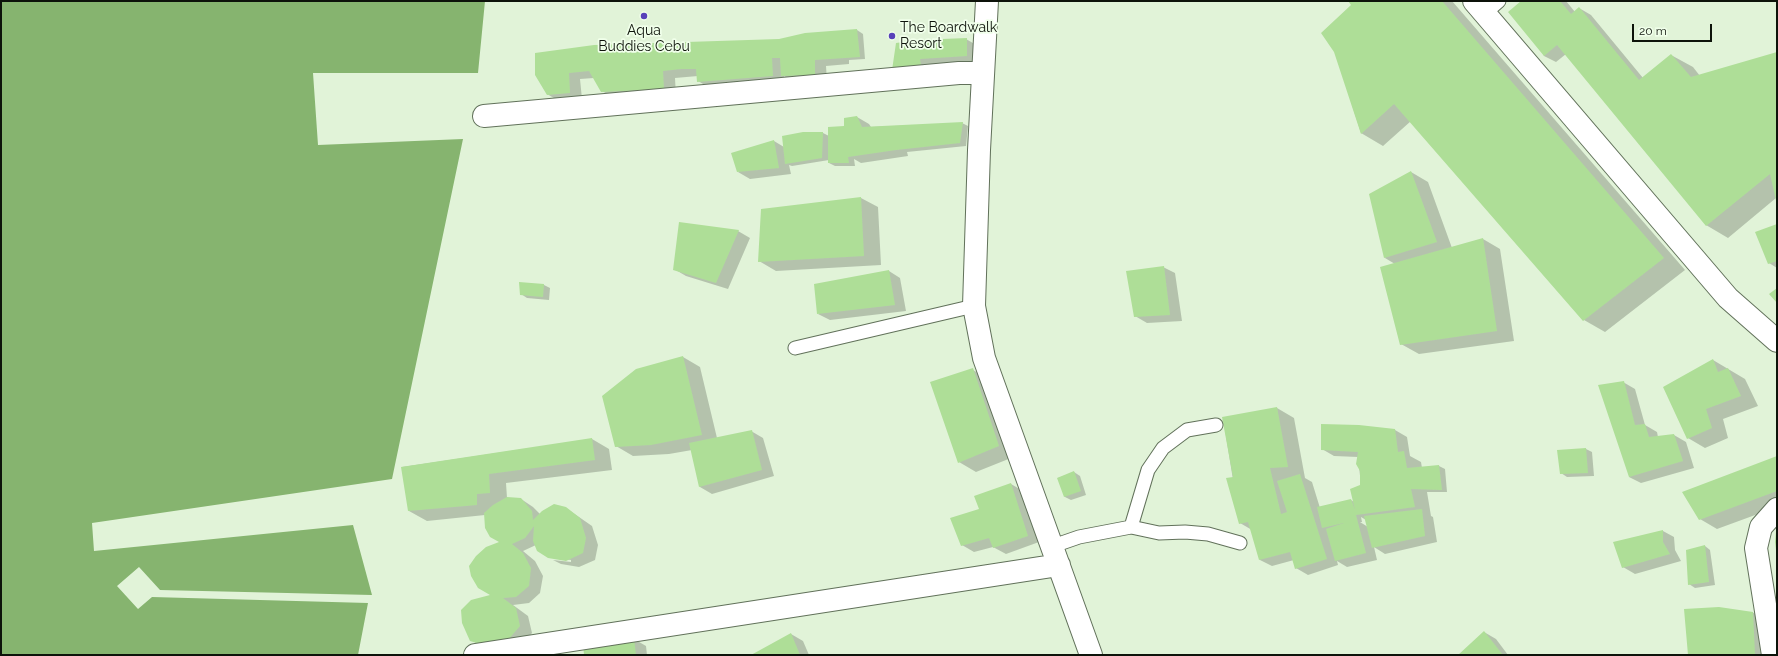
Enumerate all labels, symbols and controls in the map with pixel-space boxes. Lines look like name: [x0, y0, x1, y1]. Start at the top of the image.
marker: Aqua Buddies Cebu: [639, 11, 649, 21]
scale bar: [1634, 16, 1714, 42]
place label: The Boardwalk Resort: [900, 20, 997, 52]
place label: Aqua Buddies Cebu: [598, 23, 690, 56]
text: 20 m: [1639, 24, 1667, 38]
marker: The Boardwalk Resort: [887, 31, 897, 41]

